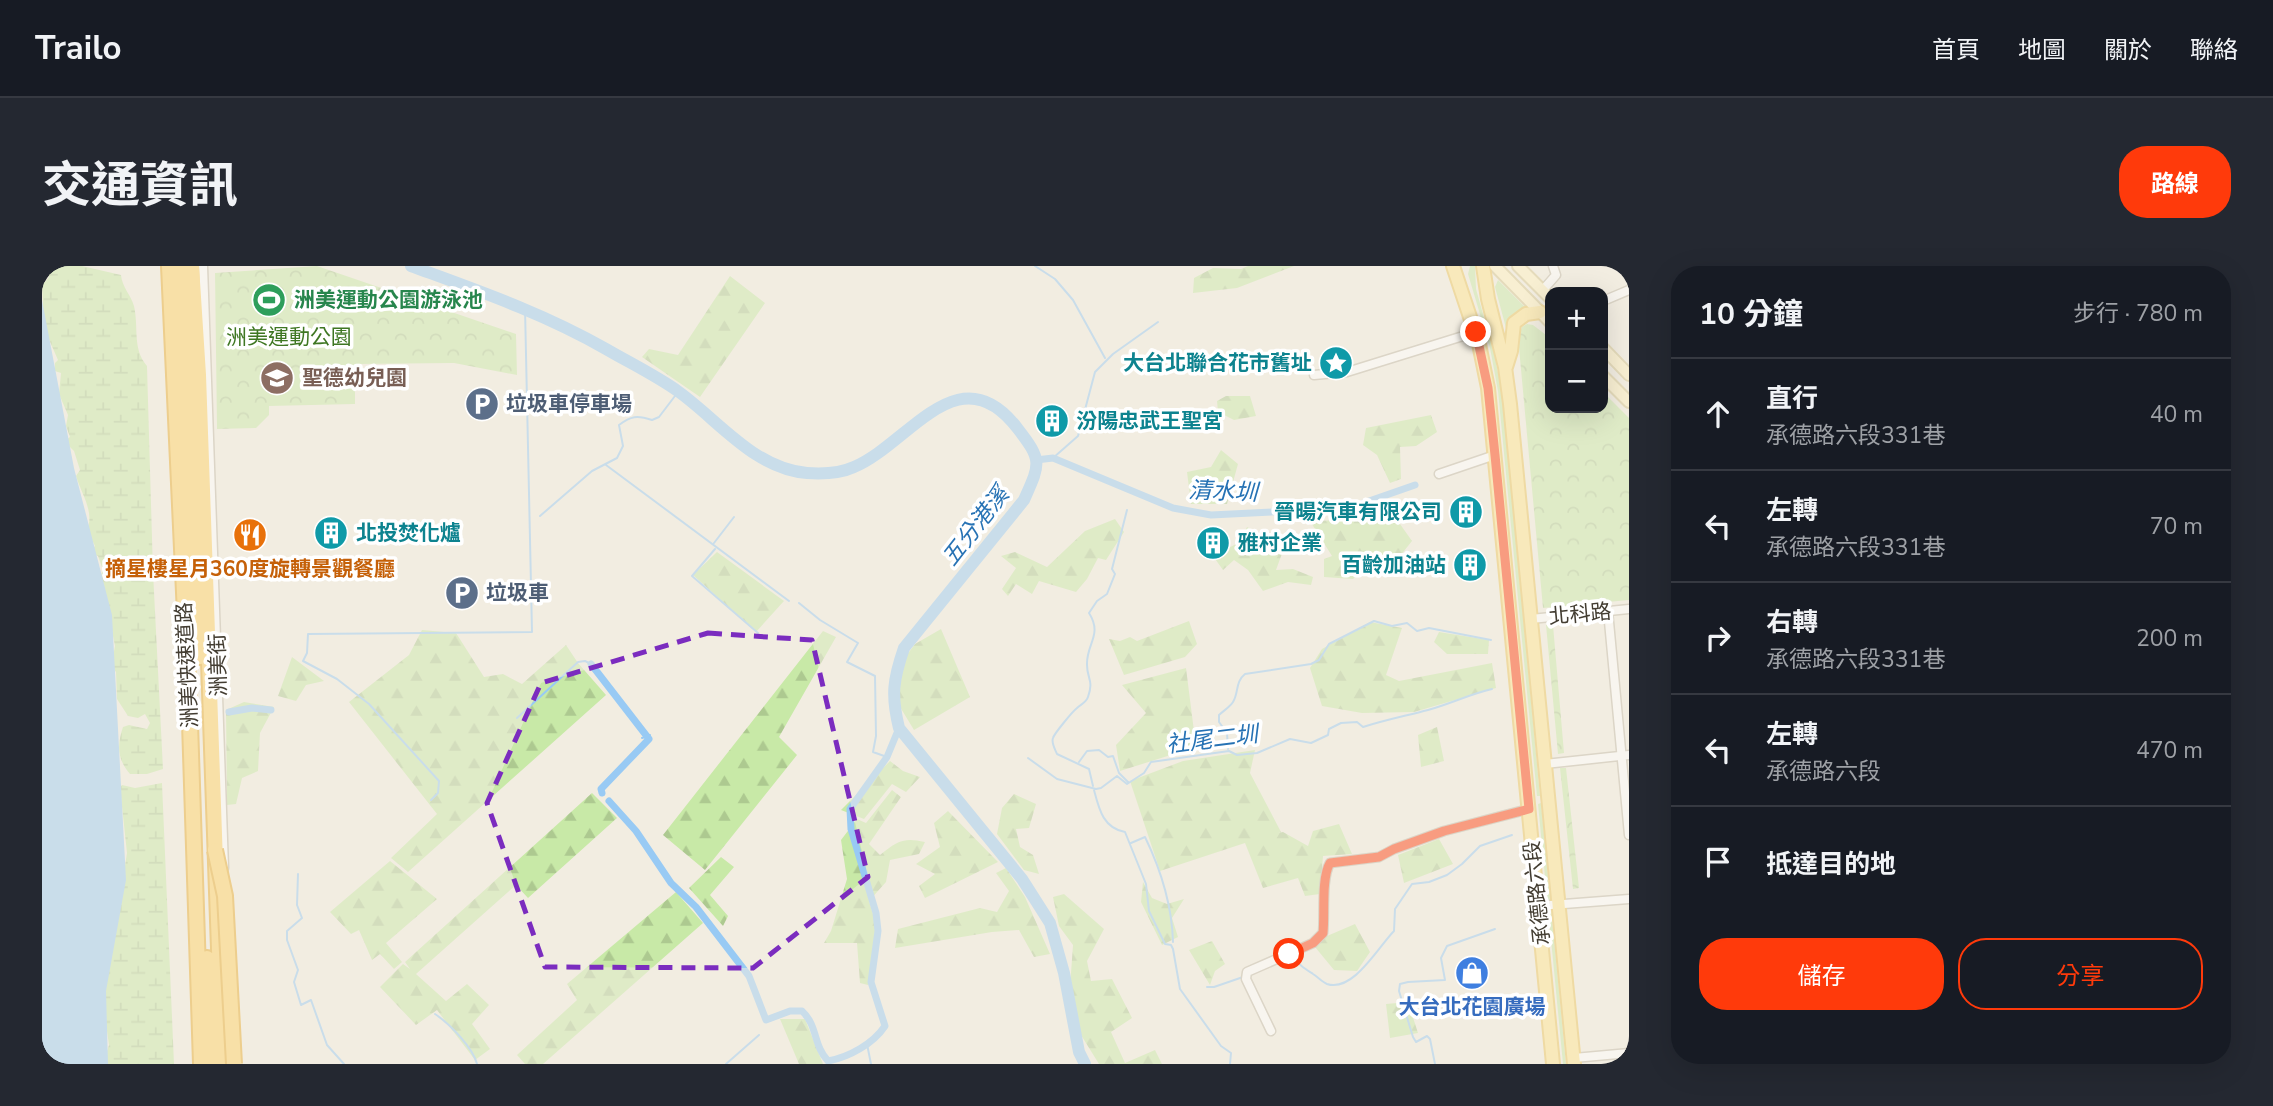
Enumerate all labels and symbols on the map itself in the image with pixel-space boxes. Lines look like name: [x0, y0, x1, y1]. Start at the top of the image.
sports icon: 洲美運動公園游泳池: [250, 281, 288, 319]
place label: 洲美運動公園游泳池: [294, 286, 483, 314]
route end: [1460, 316, 1491, 347]
park label: 洲美運動公園: [226, 323, 352, 351]
place icon: 大台北聯合花市舊址: [1317, 344, 1355, 382]
place label: 大台北聯合花市舊址: [1123, 349, 1312, 377]
school or university icon: 聖德幼兒園: [258, 359, 296, 397]
place label: 聖德幼兒園: [302, 364, 407, 392]
parking icon: 垃圾車停車場: [463, 385, 501, 423]
place label: 垃圾車停車場: [506, 390, 632, 418]
building icon: 汾陽忠武王聖宮: [1033, 402, 1071, 440]
place label: 汾陽忠武王聖宮: [1076, 407, 1223, 435]
water label: 清水圳: [1188, 475, 1261, 508]
water label: 五分港溪: [935, 478, 1018, 572]
building icon: 晉暘汽車有限公司: [1447, 493, 1485, 531]
place label: 晉暘汽車有限公司: [1274, 498, 1442, 526]
building icon: 北投焚化爐: [312, 514, 350, 552]
restaurant icon: 摘星樓星月360度旋轉景觀餐廳: [231, 516, 269, 554]
place label: 北投焚化爐: [356, 519, 461, 547]
building icon: 雅村企業: [1194, 524, 1232, 562]
place label: 雅村企業: [1238, 529, 1322, 557]
building icon: 百齡加油站: [1451, 546, 1489, 584]
place label: 百齡加油站: [1341, 551, 1446, 579]
place label: 摘星樓星月360度旋轉景觀餐廳: [105, 555, 395, 583]
parking icon: 垃圾車: [443, 574, 481, 612]
place label: 垃圾車: [486, 579, 549, 607]
street label: 北科路: [1547, 597, 1613, 631]
street label: 洲美快速道路: [170, 601, 204, 729]
street label: 洲美街: [203, 633, 233, 697]
water label: 社尾二圳: [1165, 718, 1263, 760]
street label: 承德路六段: [1518, 839, 1556, 947]
route start: [1273, 938, 1304, 969]
shop icon: 大台北花園廣場: [1453, 954, 1491, 992]
place label: 大台北花園廣場: [1399, 993, 1546, 1021]

